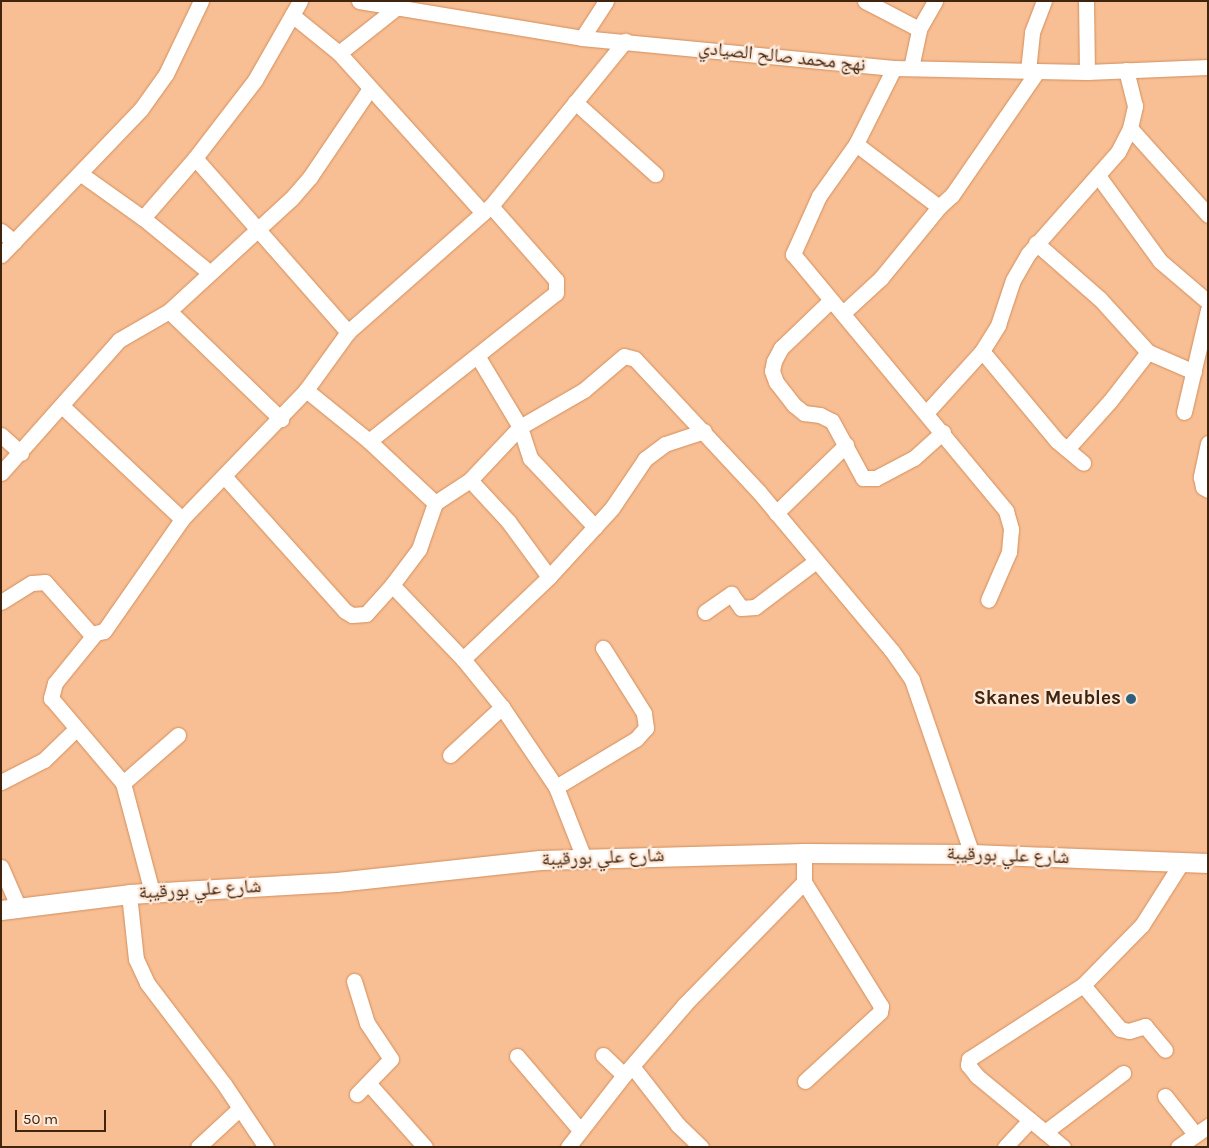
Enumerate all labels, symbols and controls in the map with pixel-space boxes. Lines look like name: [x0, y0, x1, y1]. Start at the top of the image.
street label: نهج محمد صالح الصيادي: [697, 37, 867, 77]
place label: Skanes Meubles: [974, 688, 1121, 710]
marker: Skanes Meubles: [1125, 693, 1137, 705]
street label: شارع علي بورقيبة: [946, 842, 1070, 870]
street label: شارع علي بورقيبة: [541, 844, 665, 872]
street label: شارع علي بورقيبة: [138, 875, 262, 905]
scale bar: [18, 1100, 109, 1132]
text: 50 m: [23, 1110, 58, 1128]

